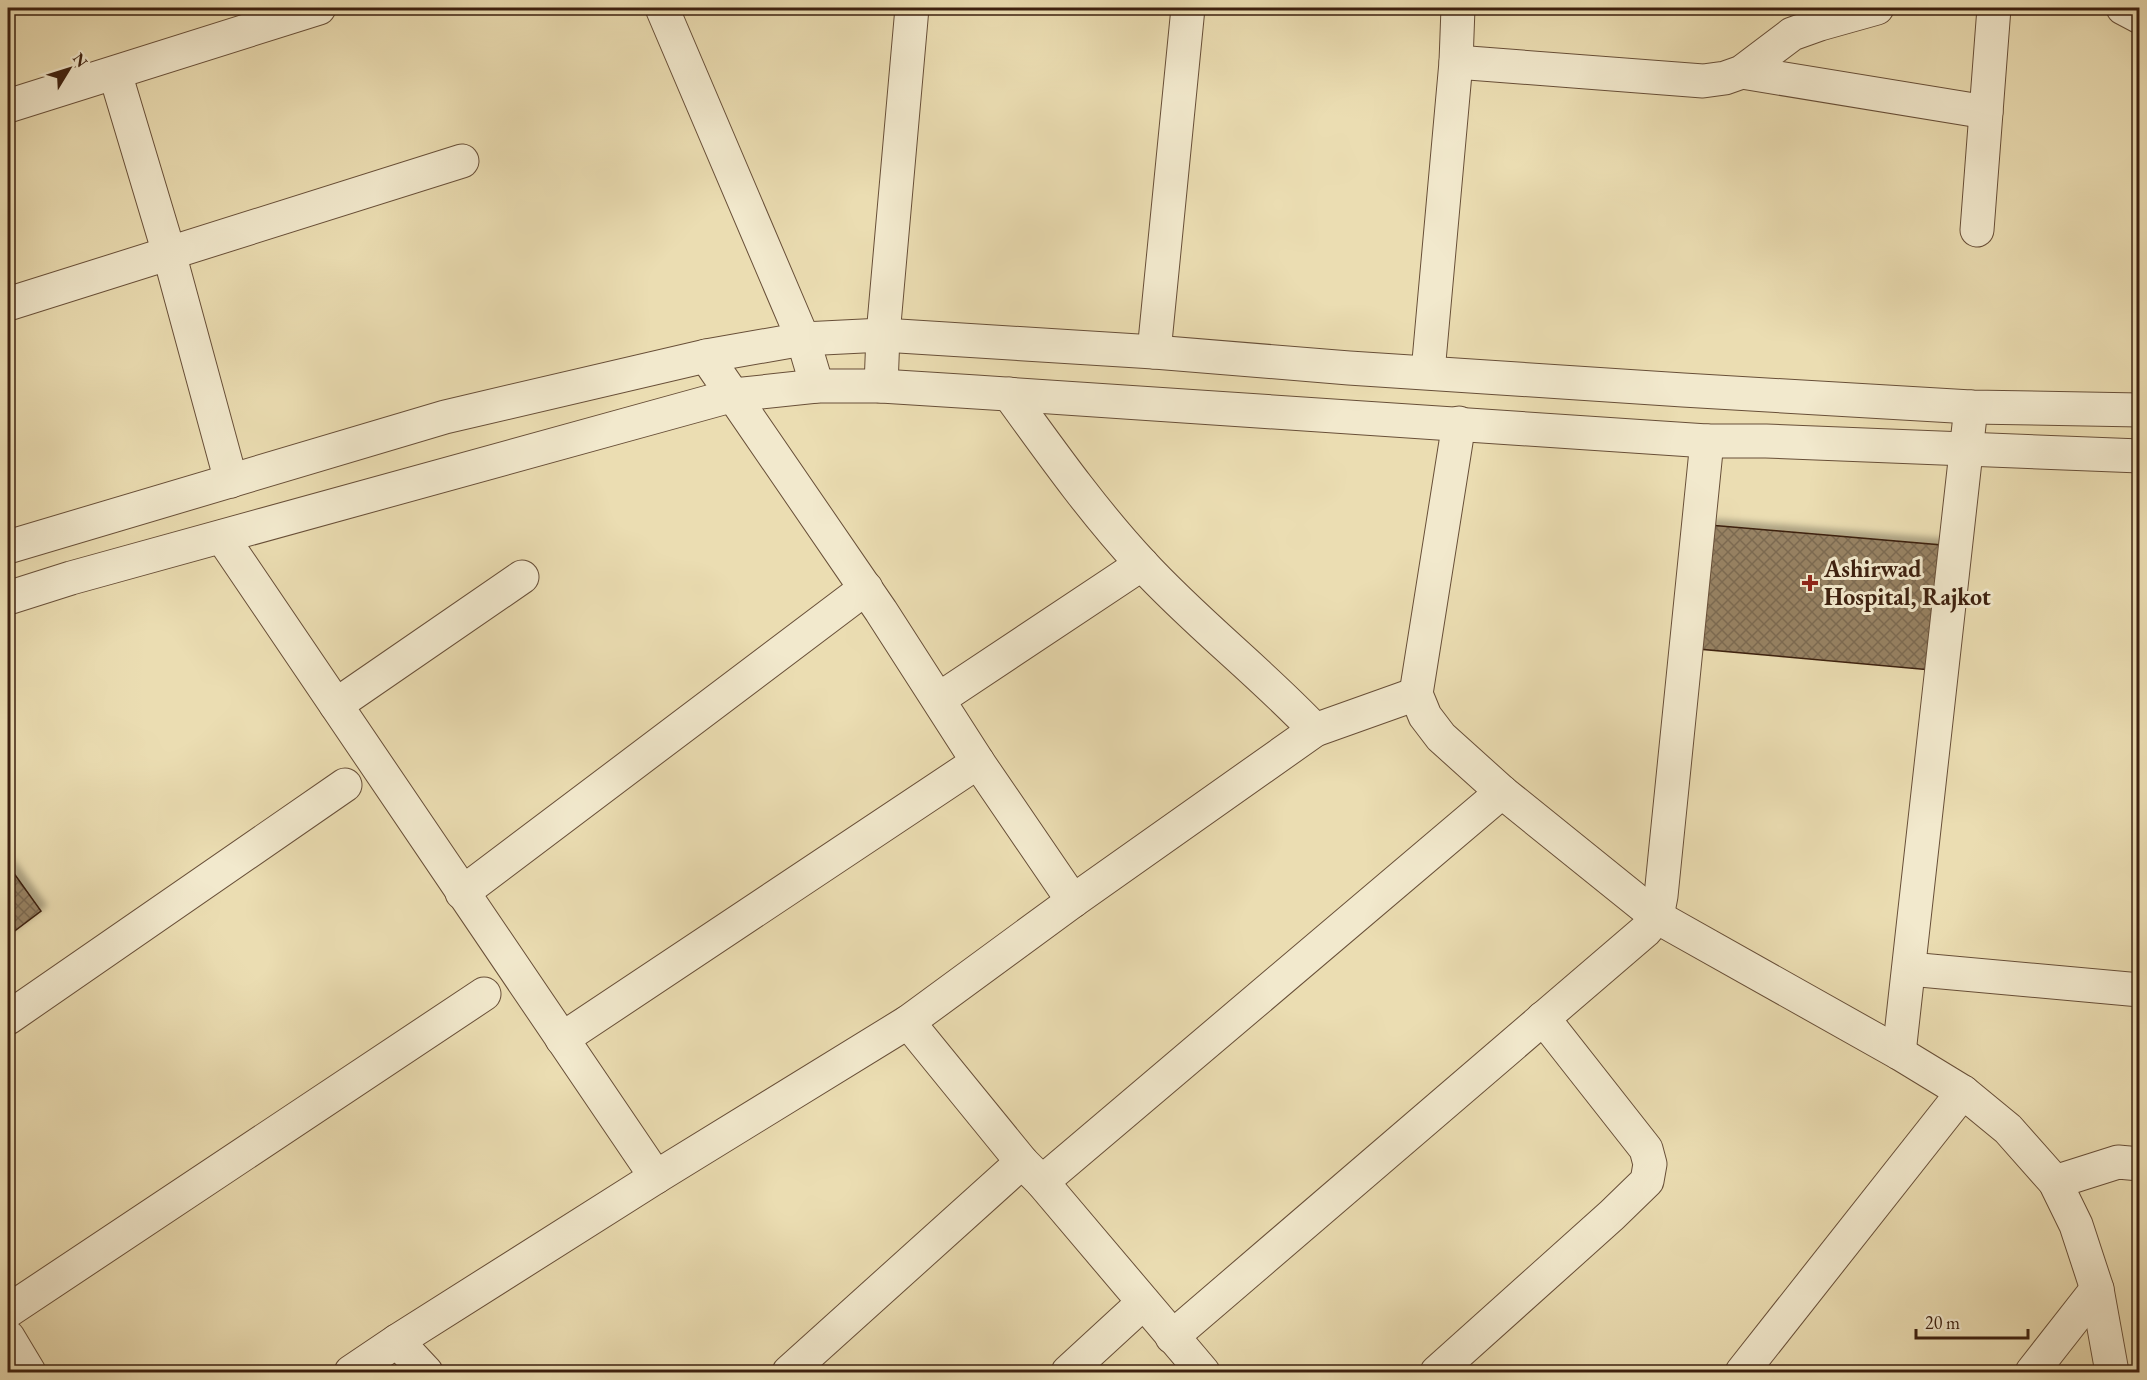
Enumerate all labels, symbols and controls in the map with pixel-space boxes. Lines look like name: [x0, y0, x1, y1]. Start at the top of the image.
north arrow: [39, 39, 99, 99]
text: N: [68, 49, 93, 72]
place label: Ashirwad Hospital, Rajkot: [1823, 553, 1991, 613]
marker: Ashirwad Hospital, Rajkot: [1801, 574, 1819, 592]
scale bar: [1916, 1302, 2028, 1340]
text: 20 m: [1925, 1311, 1960, 1334]

